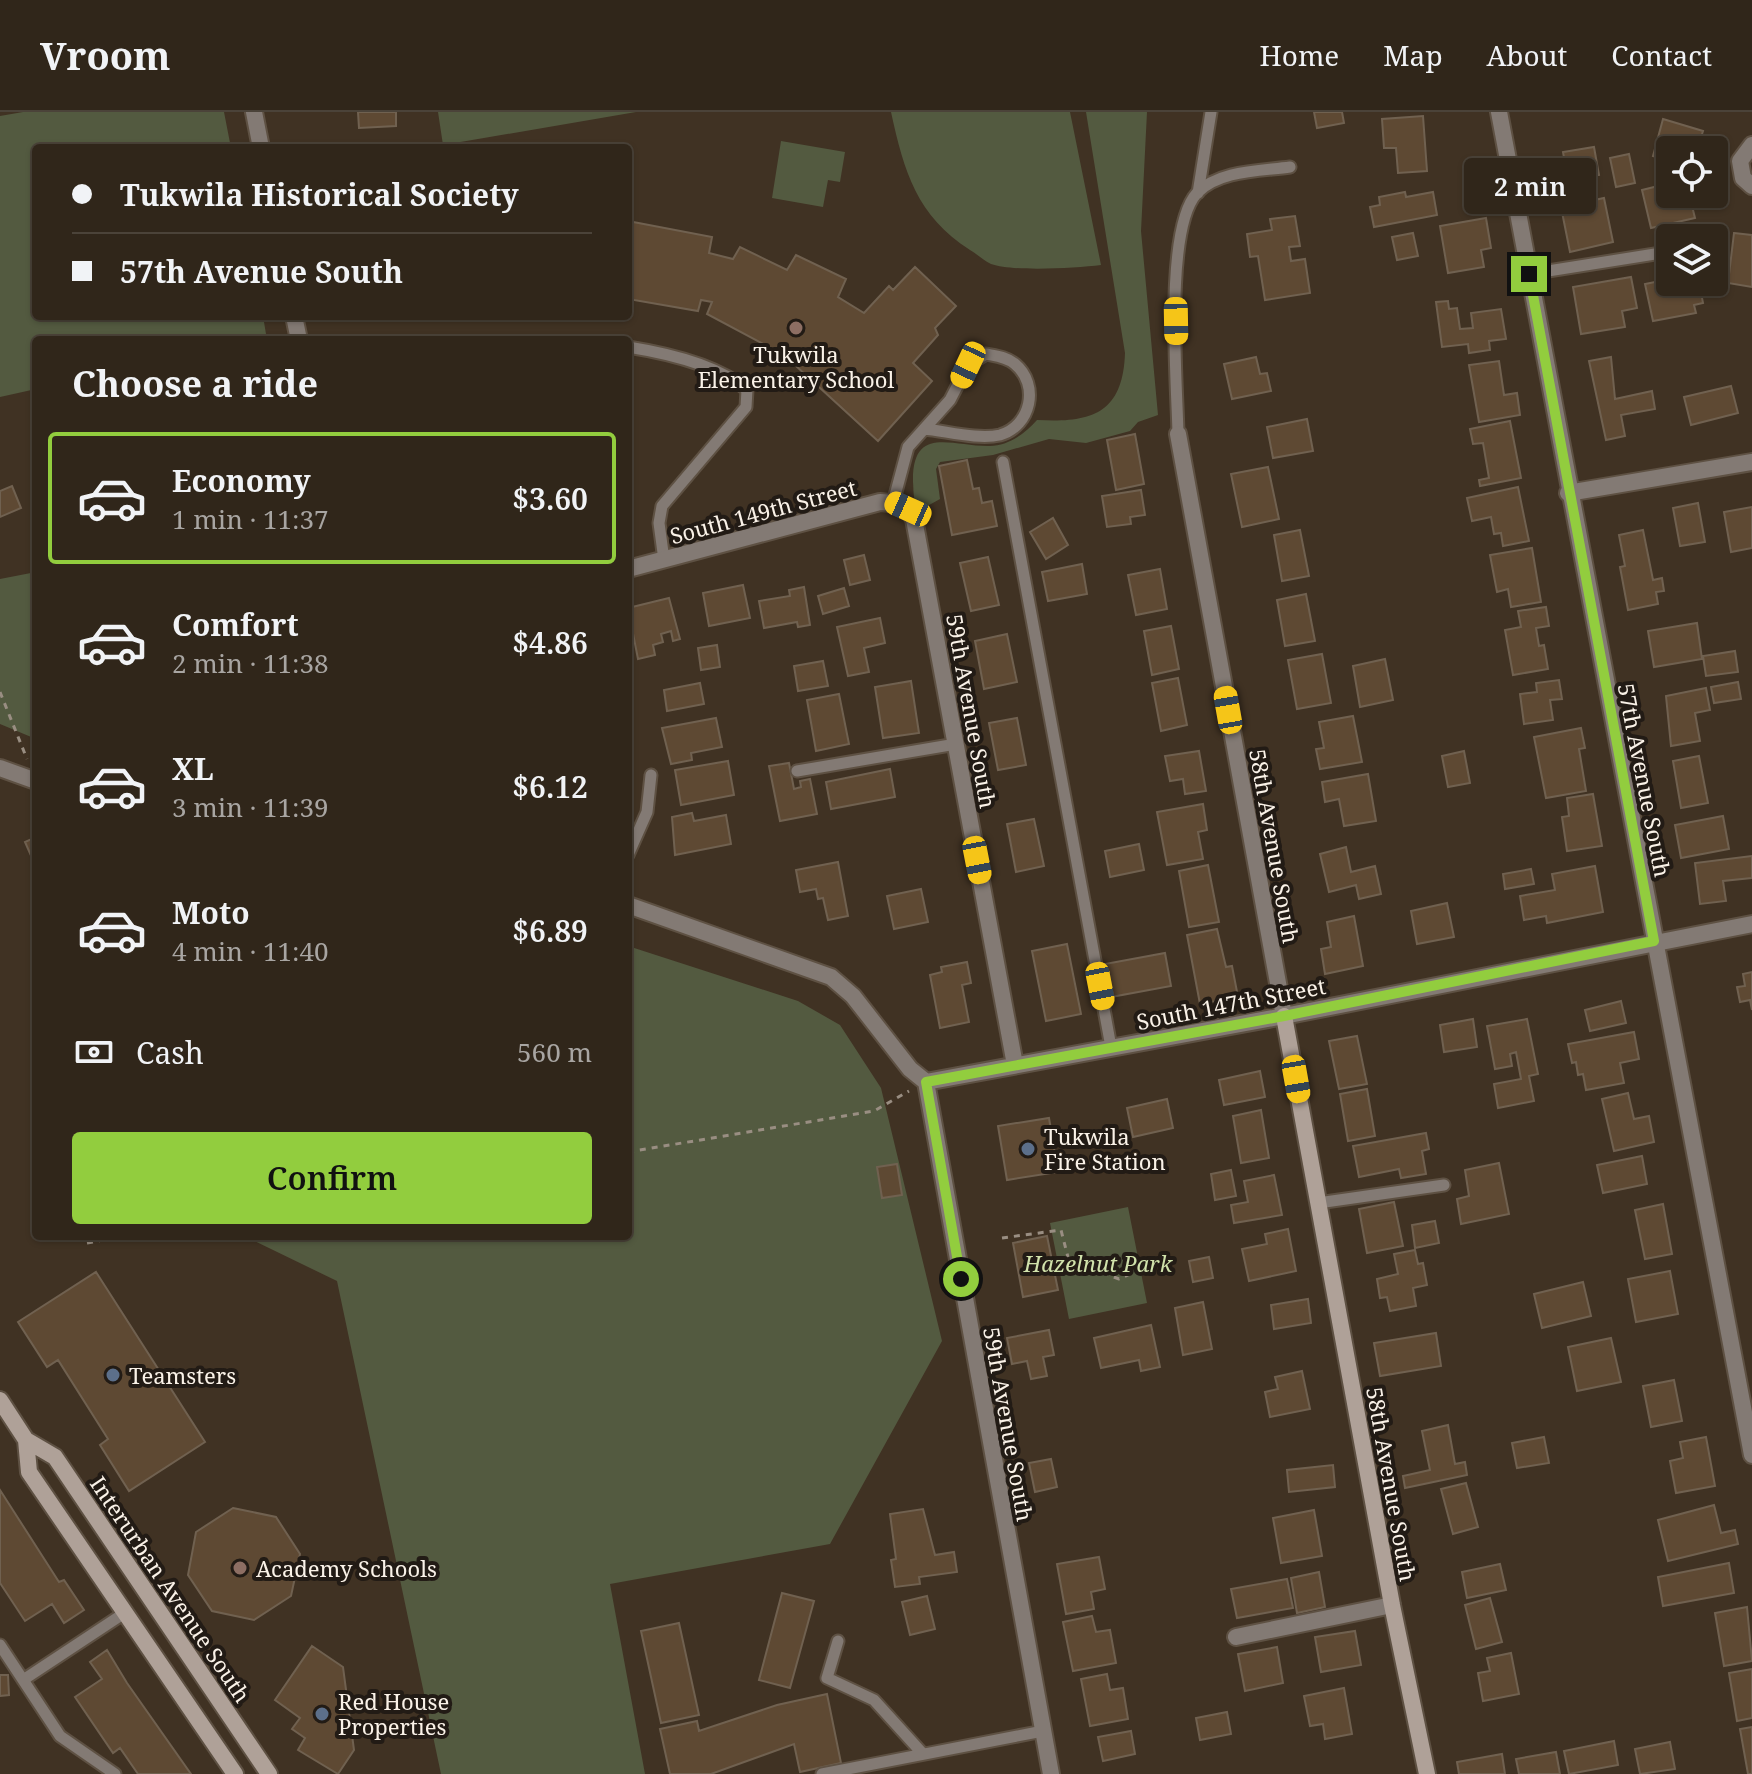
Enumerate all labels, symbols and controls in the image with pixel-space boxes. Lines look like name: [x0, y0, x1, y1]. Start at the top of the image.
text: Vroom: [40, 29, 171, 81]
text: Home: [1260, 36, 1339, 74]
text: Map: [1383, 36, 1443, 74]
text: About: [1487, 36, 1567, 74]
text: Contact: [1611, 36, 1712, 74]
map controls: [1656, 136, 1728, 296]
button: locate: [1656, 136, 1728, 208]
callout: 2 min: [1463, 158, 1595, 214]
text: 2 min: [1494, 168, 1566, 204]
text: Tukwila Historical Society: [120, 174, 519, 215]
button: layers: [1656, 224, 1728, 296]
text: 57th Avenue South: [120, 251, 403, 292]
route end: [1511, 256, 1547, 292]
car: [1164, 297, 1188, 345]
marker: Tukwila Elementary School: [787, 319, 805, 337]
car: [947, 338, 989, 392]
place label: Tukwila Elementary School: [698, 339, 895, 394]
text: Choose a ride: [72, 359, 318, 408]
text: Economy: [172, 460, 311, 501]
icon: car: [76, 462, 148, 534]
street label: South 149th Street: [667, 472, 860, 550]
text: $3.60: [512, 478, 588, 519]
car: [881, 488, 935, 530]
text: 1 min · 11:37: [172, 501, 329, 537]
text: Comfort: [172, 604, 299, 645]
icon: car: [76, 606, 148, 678]
street label: 59th Avenue South: [940, 612, 1004, 810]
text: $4.86: [512, 622, 588, 663]
text: 2 min · 11:38: [172, 645, 329, 681]
street label: 57th Avenue South: [1612, 681, 1678, 879]
car: [1212, 684, 1244, 736]
street label: 58th Avenue South: [1243, 747, 1307, 945]
text: XL: [172, 748, 214, 789]
icon: car: [76, 750, 148, 822]
text: $6.12: [512, 766, 588, 807]
text: 3 min · 11:39: [172, 789, 329, 825]
car: [961, 834, 993, 886]
text: Moto: [172, 892, 250, 933]
icon: car: [76, 894, 148, 966]
text: $6.89: [512, 910, 588, 951]
text: 4 min · 11:40: [172, 933, 329, 969]
car: [1084, 960, 1116, 1012]
street label: South 147th Street: [1134, 970, 1328, 1036]
icon: cash: [72, 1030, 116, 1074]
text: Cash: [136, 1032, 204, 1073]
text: 560 m: [517, 1034, 592, 1070]
car: [1280, 1053, 1312, 1105]
place label: Tukwila Fire Station: [1044, 1121, 1166, 1176]
button: Confirm: [72, 1132, 592, 1224]
marker: Tukwila Fire Station: [1019, 1140, 1037, 1158]
park label: Hazelnut Park: [1023, 1248, 1174, 1278]
route start: [943, 1261, 979, 1297]
street label: 59th Avenue South: [977, 1325, 1041, 1523]
place label: Teamsters: [129, 1360, 236, 1390]
marker: Teamsters: [104, 1366, 122, 1384]
street label: 58th Avenue South: [1360, 1385, 1424, 1583]
street label: Interurban Avenue South: [84, 1470, 258, 1708]
place label: Academy Schools: [256, 1553, 437, 1583]
marker: Academy Schools: [231, 1559, 249, 1577]
place label: Red House Properties: [338, 1686, 449, 1741]
marker: Red House Properties: [313, 1705, 331, 1723]

